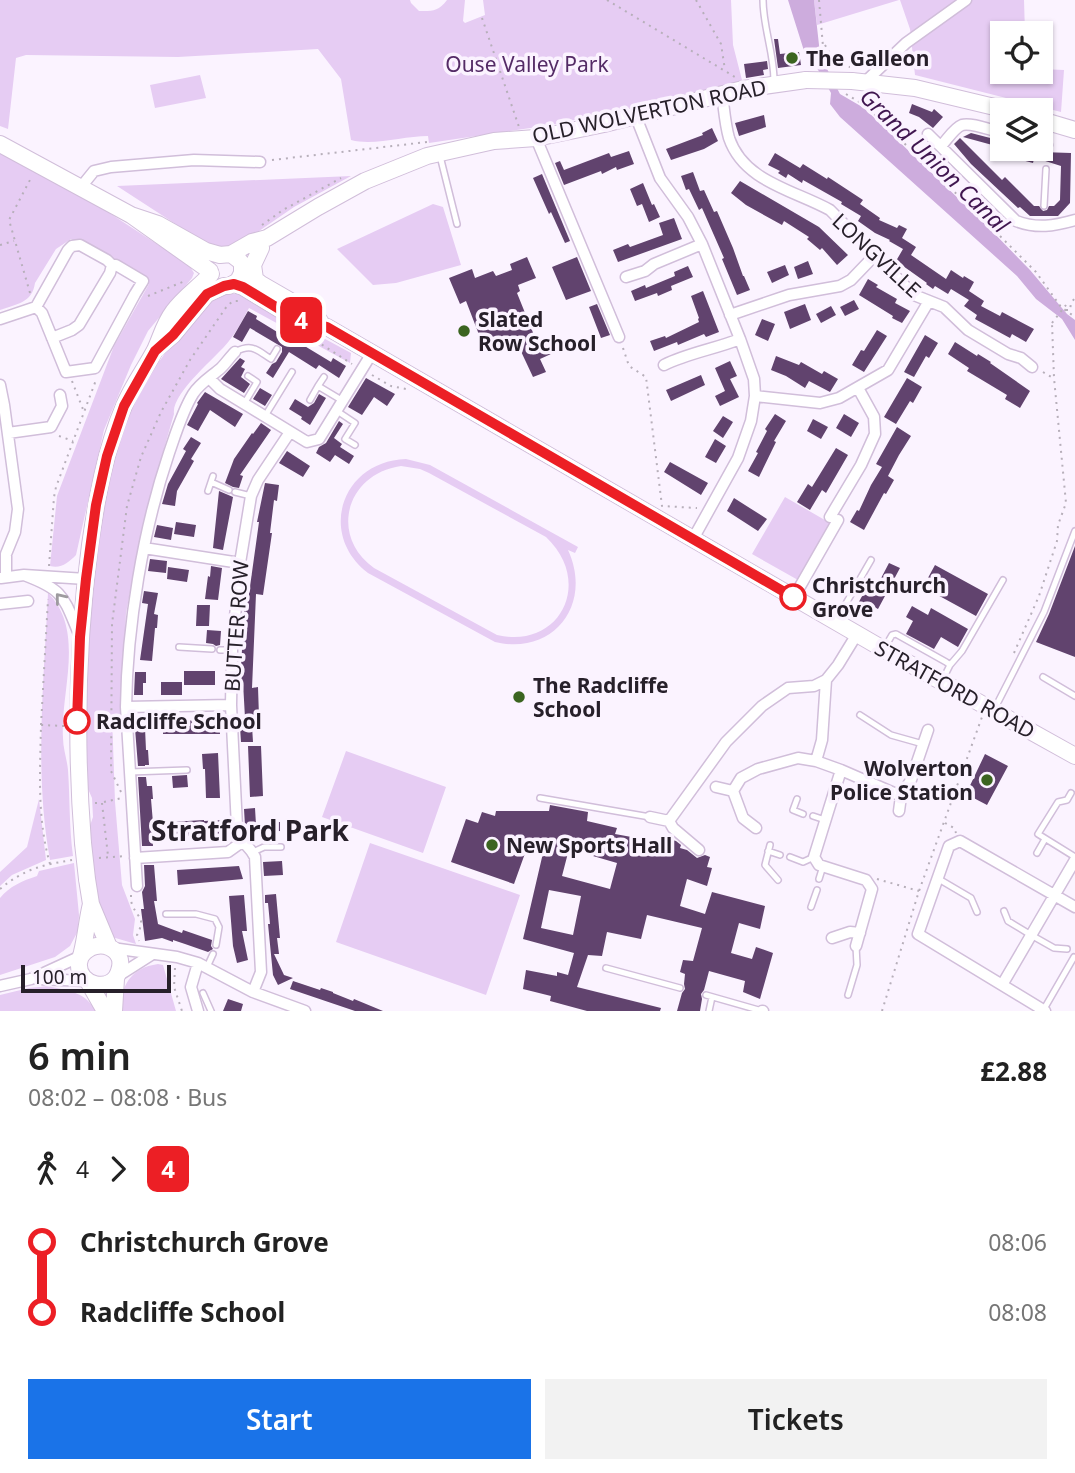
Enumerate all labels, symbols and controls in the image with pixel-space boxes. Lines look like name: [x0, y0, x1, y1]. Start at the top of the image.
map controls: [990, 21, 1053, 161]
button: locate: [990, 21, 1053, 84]
place label: The Galleon: [806, 44, 929, 72]
park label: Ouse Valley Park: [445, 50, 610, 78]
marker: The Galleon: [784, 50, 800, 66]
street label: OLD WOLVERTON ROAD: [529, 72, 769, 150]
water label: Grand Union Canal: [853, 80, 1017, 240]
button: layers: [990, 98, 1053, 161]
street label: LONGVILLE: [827, 207, 927, 303]
line badge: 4: [278, 297, 324, 343]
text: 4: [294, 303, 308, 336]
place label: Slated Row School: [478, 305, 596, 357]
marker: Slated Row School: [456, 323, 472, 339]
street label: BUTTER ROW: [217, 559, 255, 693]
place label: Christchurch Grove: [812, 571, 946, 623]
marker: Christchurch Grove: [780, 584, 806, 610]
one-way arrow: [56, 593, 69, 605]
street label: STRATFORD ROAD: [870, 633, 1040, 745]
place label: The Radcliffe School: [533, 671, 669, 723]
marker: The Radcliffe School: [511, 689, 527, 705]
place label: Radcliffe School: [96, 707, 262, 735]
marker: Radcliffe School: [64, 708, 90, 734]
place label: Wolverton Police Station: [830, 754, 973, 806]
marker: Wolverton Police Station: [979, 772, 995, 788]
district label: Stratford Park: [151, 811, 350, 849]
place label: New Sports Hall: [506, 831, 672, 859]
marker: New Sports Hall: [484, 837, 500, 853]
scale bar: [21, 962, 172, 994]
text: 100 m: [32, 964, 87, 990]
text: 6 min: [28, 1029, 131, 1081]
text: £2.88: [980, 1053, 1047, 1089]
text: 08:02 – 08:08 · Bus: [28, 1081, 227, 1113]
icon: walk: [28, 1150, 66, 1188]
icon: forward: [99, 1150, 137, 1188]
text: 4: [161, 1152, 175, 1185]
text: 4: [76, 1153, 89, 1185]
text: Christchurch Grove: [80, 1224, 329, 1260]
text: 08:06: [988, 1226, 1047, 1258]
text: Radcliffe School: [80, 1294, 285, 1330]
text: 08:08: [988, 1296, 1047, 1328]
button: Start: [28, 1379, 531, 1459]
button: Tickets: [545, 1379, 1047, 1459]

